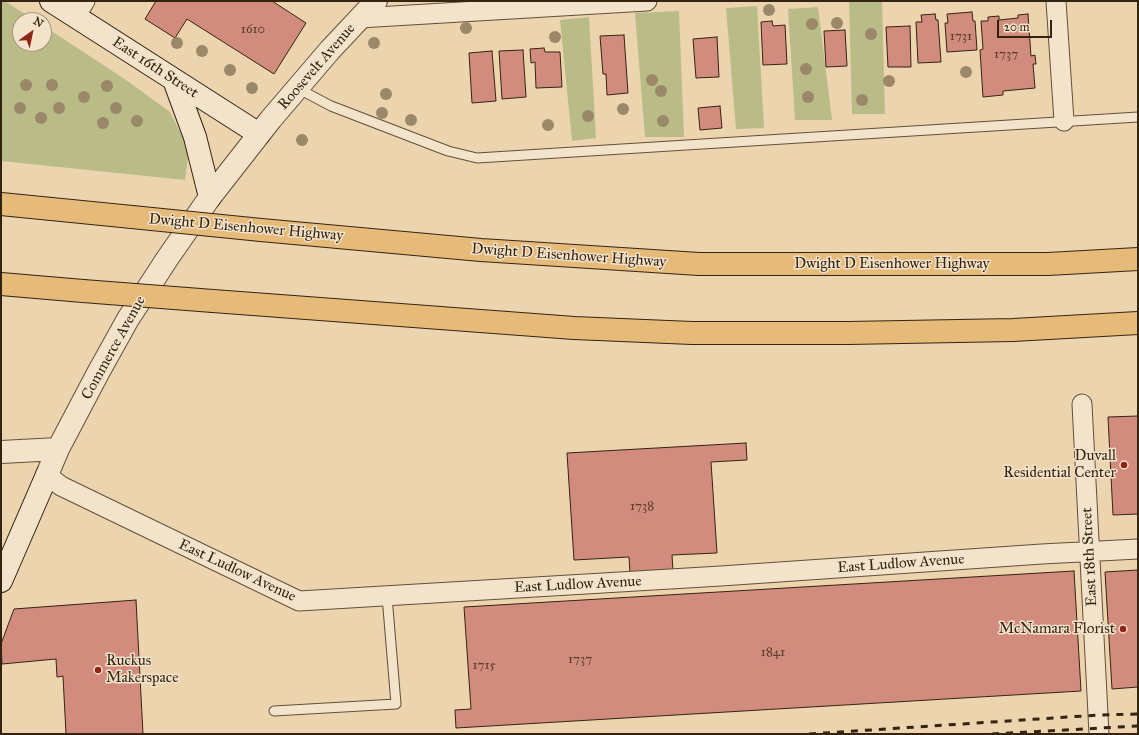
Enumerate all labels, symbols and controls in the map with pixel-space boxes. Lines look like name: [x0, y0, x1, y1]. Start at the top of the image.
north arrow: [12, 12, 52, 52]
scale bar: [999, 12, 1054, 38]
text: N: [31, 14, 46, 30]
street label: Roosevelt Avenue: [275, 20, 359, 114]
text: 20 m: [1004, 20, 1030, 34]
house number: 1610: [241, 22, 265, 38]
house number: 1731: [950, 29, 972, 45]
street label: East 16th Street: [109, 34, 201, 102]
house number: 1737: [994, 47, 1018, 63]
street label: Dwight D Eisenhower Highway: [148, 211, 344, 245]
street label: Dwight D Eisenhower Highway: [471, 240, 667, 272]
street label: Dwight D Eisenhower Highway: [794, 255, 990, 273]
street label: Commerce Avenue: [78, 293, 150, 403]
place label: Duvall Residential Center: [1003, 447, 1116, 482]
marker: Duvall Residential Center: [1119, 460, 1129, 470]
house number: 1738: [630, 499, 654, 515]
street label: East 18th Street: [1078, 507, 1102, 607]
street label: East Ludlow Avenue: [175, 536, 299, 606]
street label: East Ludlow Avenue: [837, 551, 965, 577]
street label: East Ludlow Avenue: [514, 573, 642, 597]
place label: McNamara Florist: [999, 620, 1115, 638]
marker: McNamara Florist: [1118, 624, 1128, 634]
house number: 1841: [761, 645, 785, 661]
place label: Ruckus Makerspace: [106, 652, 178, 687]
house number: 1737: [568, 652, 592, 668]
house number: 1715: [472, 658, 496, 674]
marker: Ruckus Makerspace: [93, 665, 103, 675]

